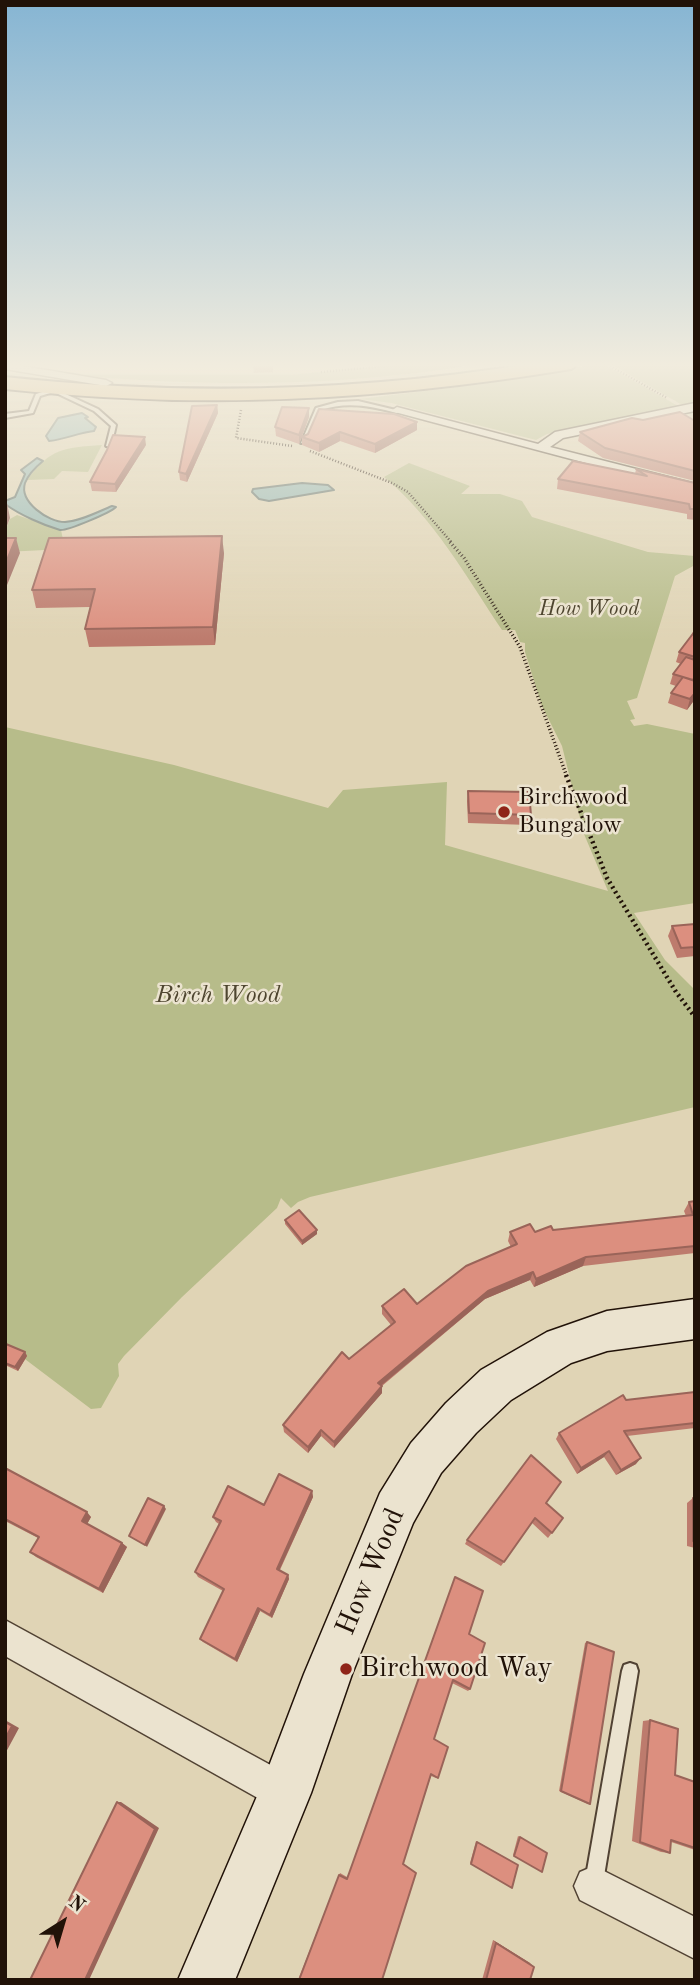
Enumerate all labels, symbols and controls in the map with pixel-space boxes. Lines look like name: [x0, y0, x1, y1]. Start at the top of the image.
park label: How Wood: [539, 596, 639, 622]
place label: Birchwood Bungalow: [518, 784, 628, 840]
marker: Birchwood Bungalow: [496, 804, 512, 820]
park label: Birch Wood: [156, 982, 280, 1010]
street label: How Wood: [329, 1503, 413, 1641]
place label: Birchwood Way: [360, 1652, 552, 1686]
marker: Birchwood Way: [338, 1661, 354, 1677]
north arrow: [28, 1887, 98, 1957]
text: N: [64, 1893, 87, 1917]

